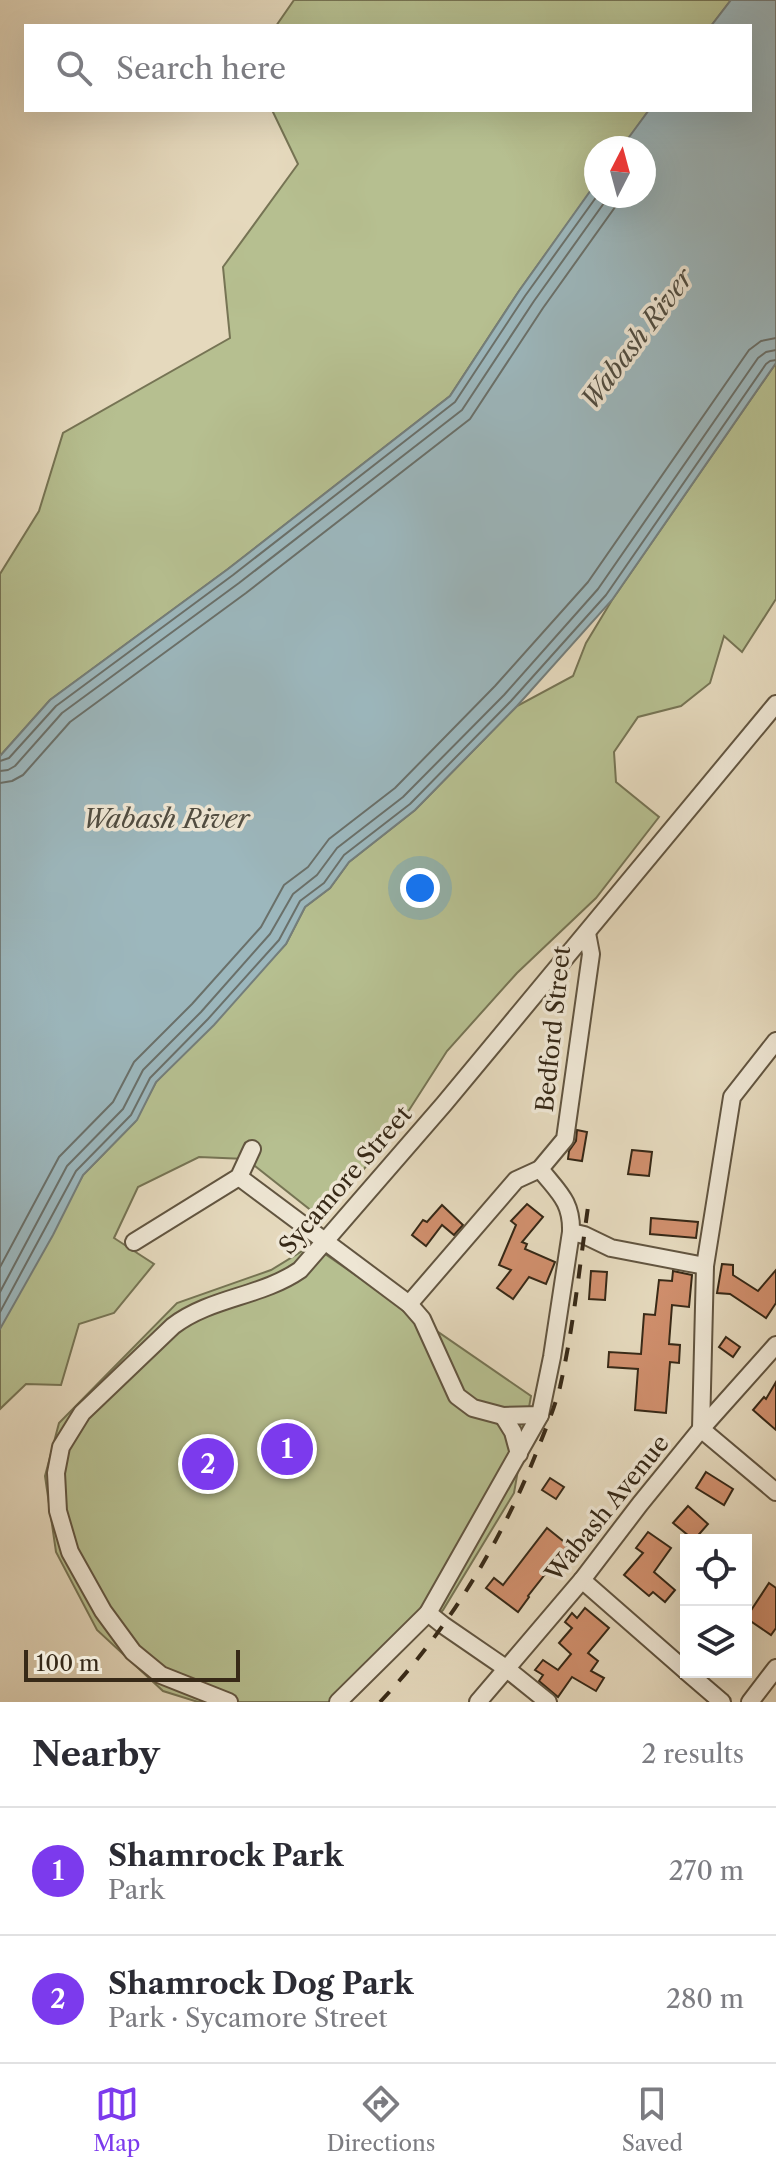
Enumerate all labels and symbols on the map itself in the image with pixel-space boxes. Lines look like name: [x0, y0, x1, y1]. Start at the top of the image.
north arrow: [584, 136, 656, 208]
water label: Wabash River: [574, 261, 701, 415]
water label: Wabash River: [82, 803, 252, 835]
your location: [400, 868, 440, 908]
street label: Bedford Street: [530, 944, 576, 1113]
street label: Sycamore Street: [273, 1100, 418, 1260]
pin: 1: [261, 1419, 313, 1479]
street label: Wabash Avenue: [538, 1429, 675, 1588]
pin: 2: [182, 1434, 234, 1494]
scale bar: [24, 1646, 240, 1682]

